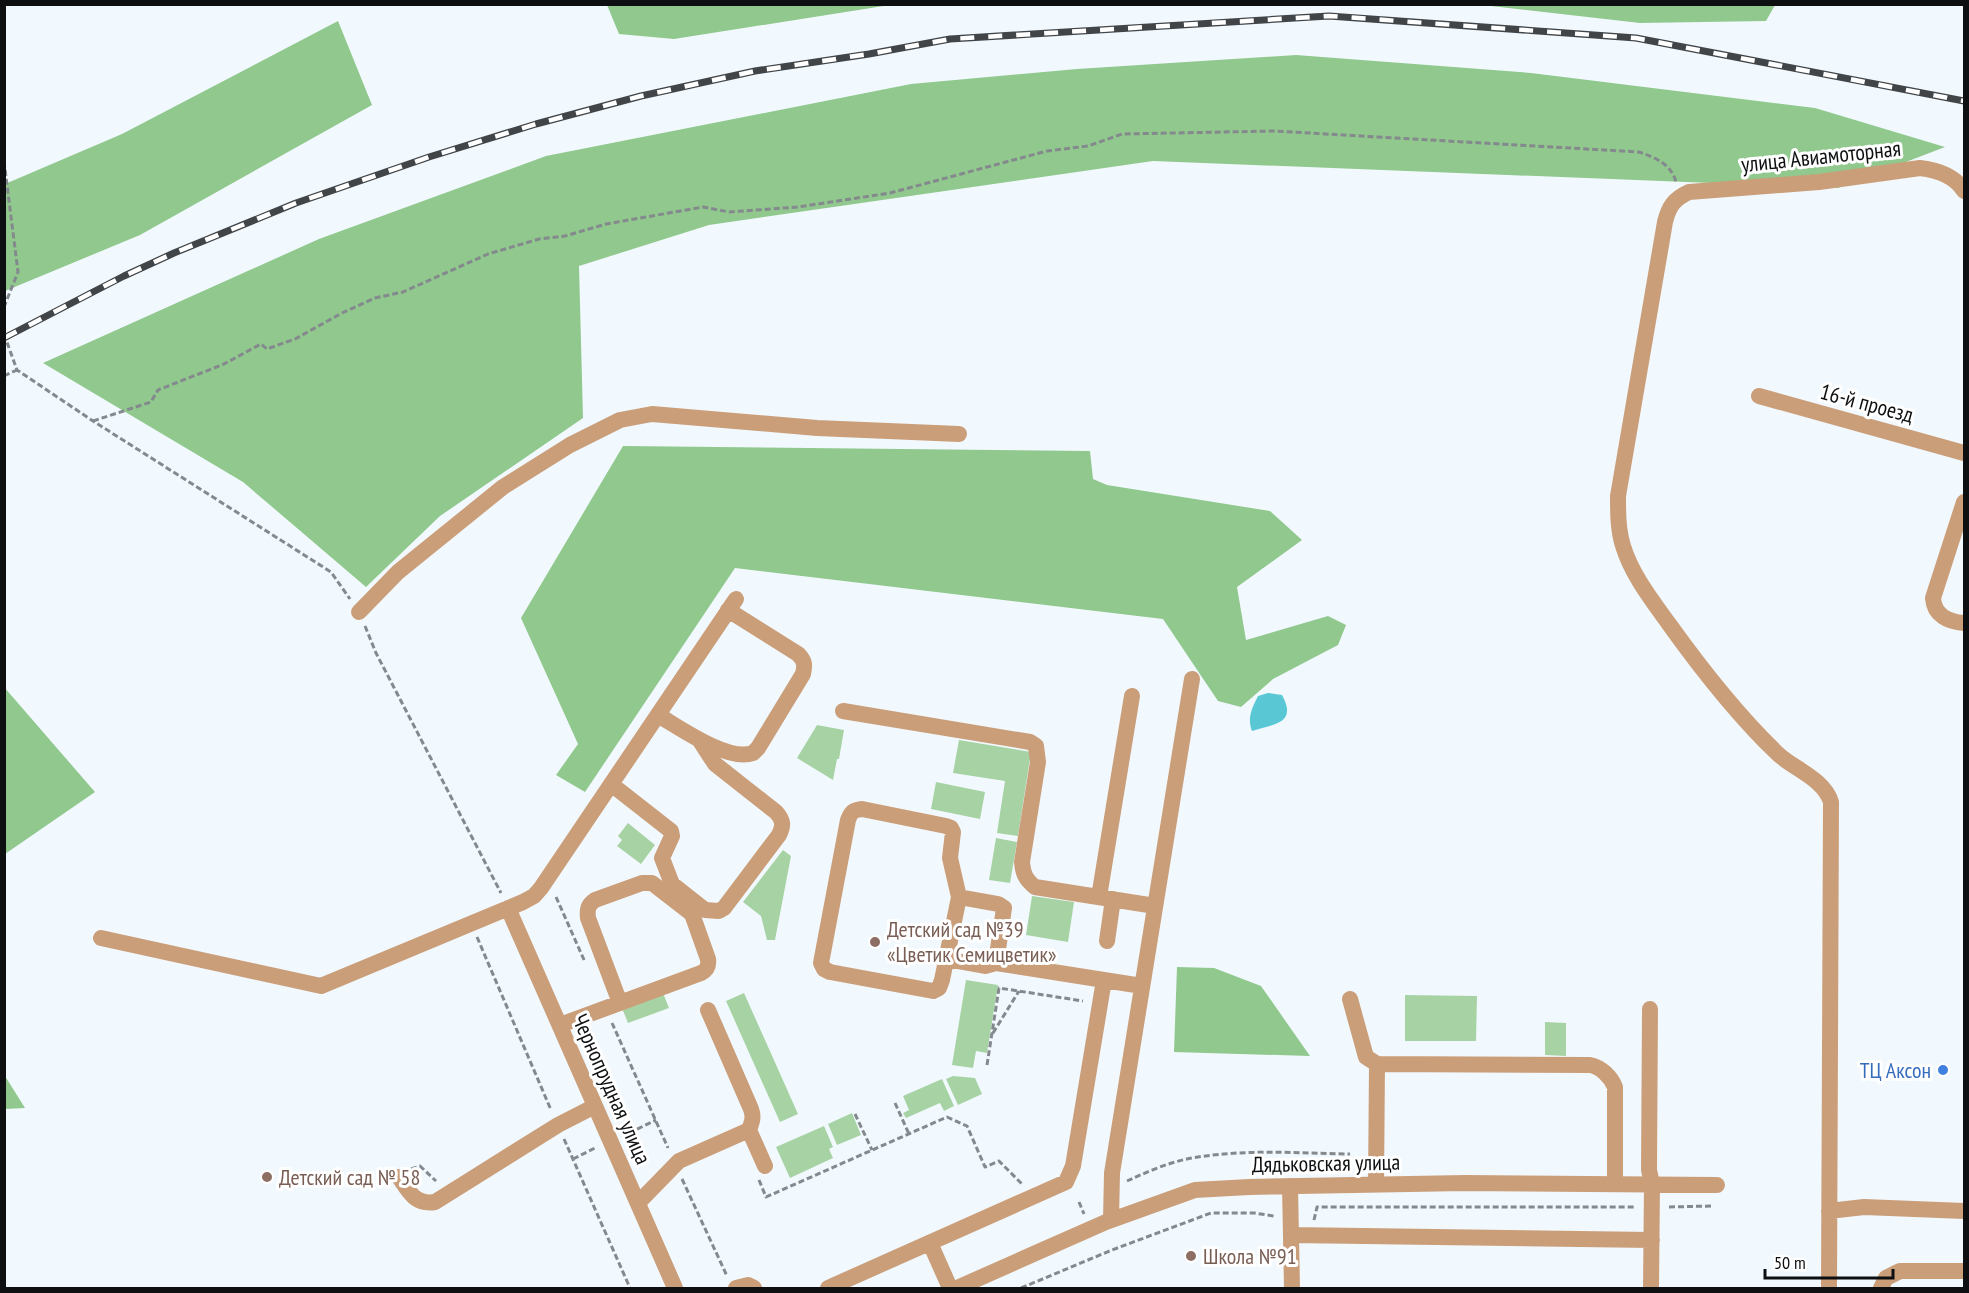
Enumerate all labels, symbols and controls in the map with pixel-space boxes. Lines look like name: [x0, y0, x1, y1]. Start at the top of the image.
street label: улица Авиамоторная: [1740, 134, 1902, 178]
street label: 16-й проезд: [1817, 377, 1917, 429]
place label: Детский сад №39 «Цветик Семицветик»: [887, 915, 1057, 968]
marker: Детский сад №39 «Цветик Семицветик»: [868, 935, 882, 949]
street label: Чернопрудная улица: [566, 1010, 658, 1168]
place label: ТЦ Аксон: [1860, 1056, 1931, 1084]
marker: ТЦ Аксон: [1936, 1063, 1950, 1077]
street label: Дядьковская улица: [1252, 1148, 1400, 1178]
place label: Детский сад № 58: [279, 1163, 420, 1191]
marker: Детский сад № 58: [260, 1170, 274, 1184]
place label: Школа №91: [1203, 1242, 1297, 1270]
scale bar: [1765, 1242, 1892, 1280]
marker: Школа №91: [1184, 1249, 1198, 1263]
text: 50 m: [1774, 1251, 1806, 1274]

